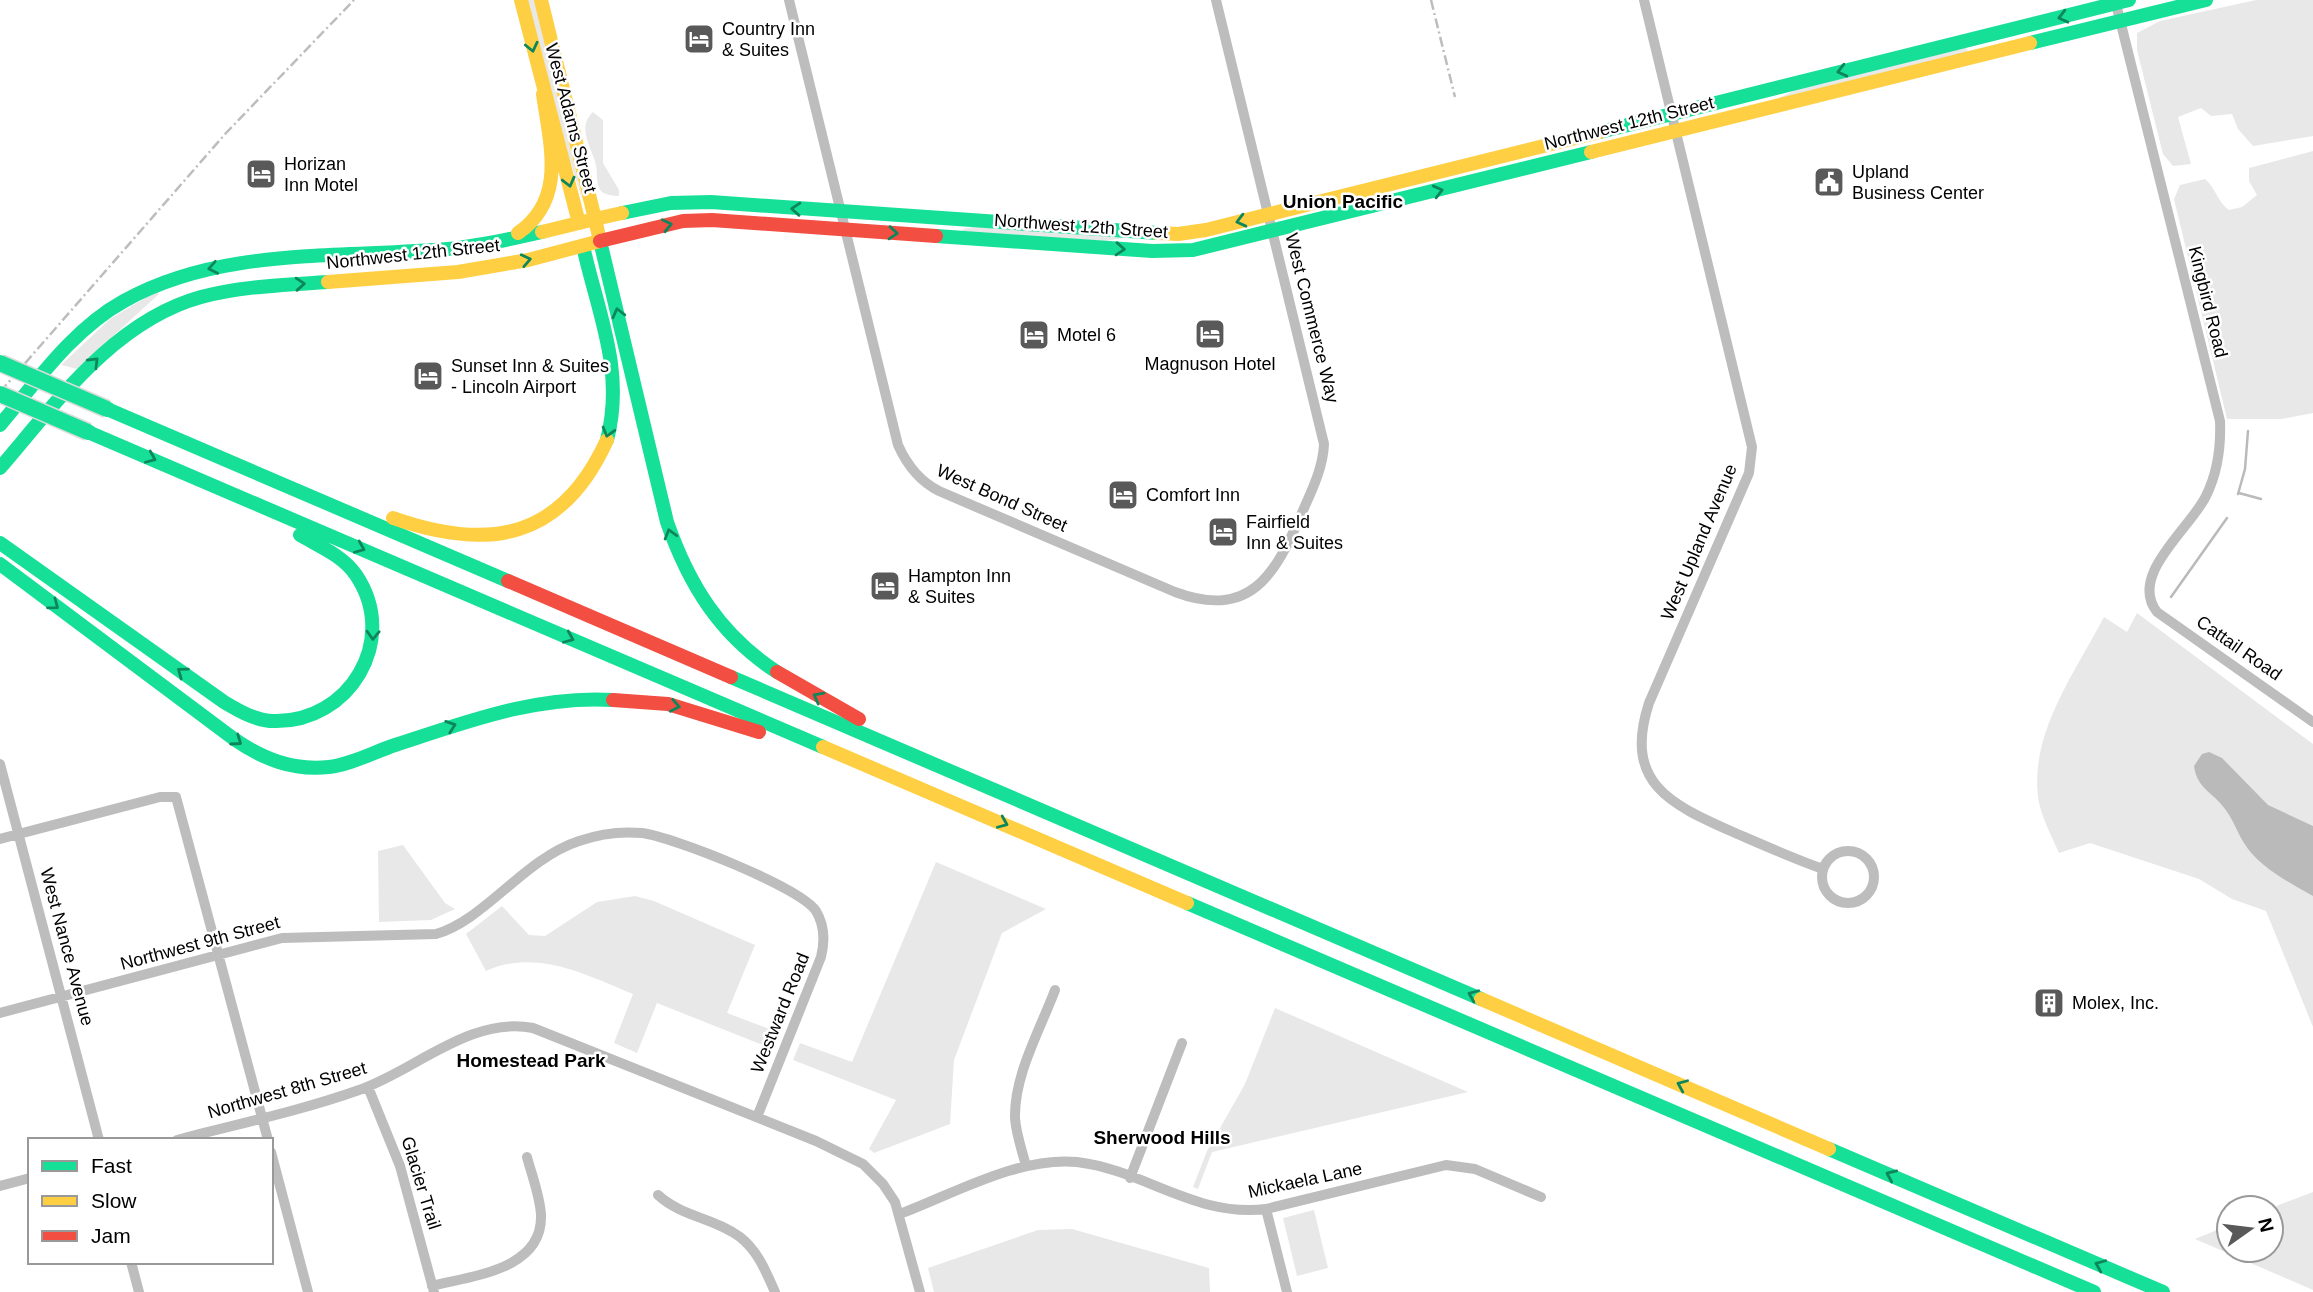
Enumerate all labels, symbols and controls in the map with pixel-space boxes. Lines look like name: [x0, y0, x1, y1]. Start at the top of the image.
one-way arrow: [2057, 8, 2069, 23]
place label: Country Inn & Suites: [722, 19, 815, 60]
hotel icon: Country Inn & Suites: [682, 22, 716, 56]
one-way arrow: [523, 41, 538, 53]
street label: West Adams Street: [541, 41, 601, 195]
one-way arrow: [1836, 63, 1848, 77]
street label: Northwest 12th Street: [1542, 92, 1716, 154]
place label: Horizan Inn Motel: [284, 154, 358, 195]
hotel icon: Horizan Inn Motel: [244, 157, 278, 191]
place label: Upland Business Center: [1852, 162, 1984, 203]
public building icon: Upland Business Center: [1812, 165, 1846, 199]
one-way arrow: [561, 175, 575, 187]
one-way arrow: [1432, 185, 1444, 199]
district label: Union Pacific: [1283, 191, 1404, 212]
one-way arrow: [790, 202, 801, 217]
street label: Northwest 12th Street: [993, 210, 1169, 242]
one-way arrow: [1235, 213, 1247, 227]
one-way arrow: [661, 218, 673, 233]
one-way arrow: [888, 225, 899, 240]
street label: West Commerce Way: [1281, 231, 1343, 405]
street label: Northwest 12th Street: [325, 235, 501, 273]
one-way arrow: [1115, 241, 1126, 256]
street label: Kingbird Road: [2184, 244, 2232, 360]
one-way arrow: [520, 253, 532, 268]
one-way arrow: [207, 260, 219, 275]
one-way arrow: [295, 277, 306, 292]
one-way arrow: [612, 307, 626, 319]
hotel icon: Magnuson Hotel: [1193, 317, 1227, 351]
hotel icon: Motel 6: [1017, 318, 1051, 352]
place label: Motel 6: [1057, 325, 1116, 345]
place label: Magnuson Hotel: [1144, 354, 1276, 374]
place label: Sunset Inn & Suites - Lincoln Airport: [451, 356, 609, 397]
one-way arrow: [86, 357, 99, 370]
hotel icon: Sunset Inn & Suites - Lincoln Airport: [411, 359, 445, 393]
one-way arrow: [602, 426, 616, 438]
one-way arrow: [144, 450, 156, 464]
street label: West Bond Street: [934, 460, 1070, 536]
street label: West Upland Avenue: [1657, 461, 1741, 623]
hotel icon: Comfort Inn: [1106, 478, 1140, 512]
place label: Comfort Inn: [1146, 485, 1240, 505]
place label: Fairfield Inn & Suites: [1246, 512, 1343, 553]
hotel icon: Fairfield Inn & Suites: [1206, 515, 1240, 549]
one-way arrow: [664, 528, 679, 540]
one-way arrow: [352, 540, 365, 554]
place label: Hampton Inn & Suites: [908, 566, 1011, 607]
hotel icon: Hampton Inn & Suites: [868, 569, 902, 603]
one-way arrow: [46, 597, 59, 610]
street label: Cattail Road: [2193, 611, 2285, 685]
one-way arrow: [561, 630, 574, 644]
one-way arrow: [365, 631, 381, 641]
one-way arrow: [177, 668, 190, 680]
one-way arrow: [813, 692, 825, 705]
one-way arrow: [669, 698, 681, 713]
one-way arrow: [445, 721, 457, 735]
one-way arrow: [229, 733, 242, 745]
one-way arrow: [996, 815, 1009, 829]
street label: West Nance Avenue: [36, 866, 98, 1028]
street label: Northwest 9th Street: [118, 912, 282, 974]
street label: Westward Road: [747, 950, 813, 1076]
building icon: Molex, Inc.: [2032, 986, 2066, 1020]
one-way arrow: [1468, 989, 1480, 1003]
place label: Molex, Inc.: [2072, 993, 2159, 1013]
district label: Homestead Park: [457, 1050, 606, 1071]
street label: Northwest 8th Street: [205, 1058, 369, 1122]
one-way arrow: [1677, 1079, 1689, 1093]
district label: Sherwood Hills: [1093, 1127, 1231, 1148]
street label: Glacier Trail: [397, 1134, 445, 1232]
legend: [28, 1138, 273, 1264]
text: Fast: [91, 1154, 132, 1177]
street label: Mickaela Lane: [1246, 1158, 1364, 1202]
one-way arrow: [1886, 1169, 1898, 1183]
text: Slow: [91, 1189, 137, 1212]
north arrow: [2215, 1194, 2285, 1264]
text: N: [2254, 1216, 2278, 1234]
text: Jam: [91, 1224, 131, 1247]
one-way arrow: [2094, 1260, 2106, 1274]

